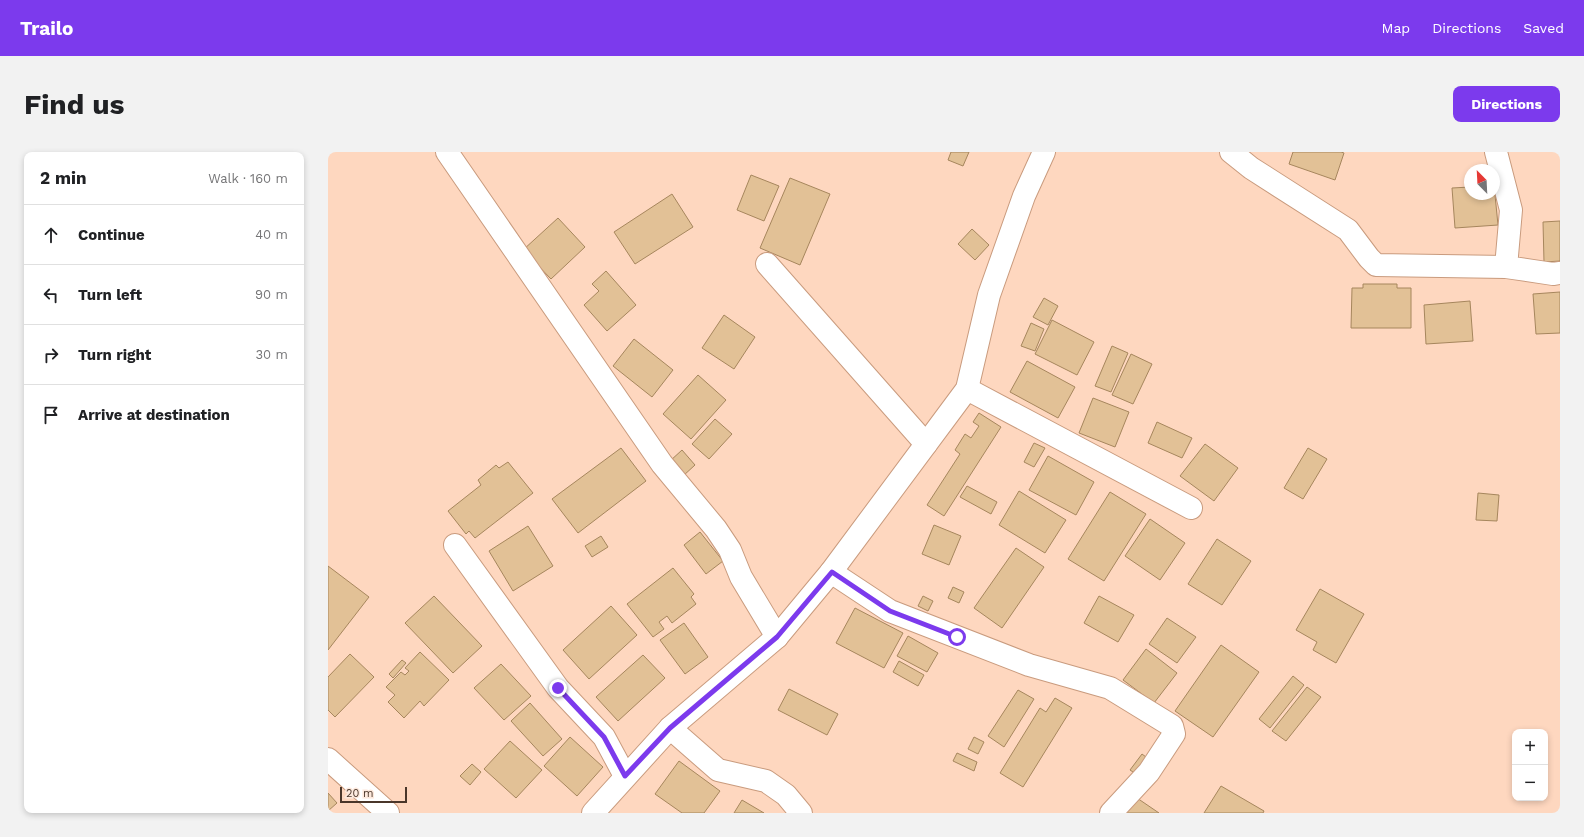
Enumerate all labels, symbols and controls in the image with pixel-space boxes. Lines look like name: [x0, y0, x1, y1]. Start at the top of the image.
text: Trailo: [20, 17, 73, 40]
text: Map: [1382, 20, 1410, 36]
text: Directions: [1432, 20, 1501, 36]
text: Saved: [1523, 20, 1564, 36]
button: Directions: [1453, 86, 1560, 122]
text: Find us: [24, 88, 124, 121]
north arrow: [1464, 164, 1500, 200]
text: 2 min: [40, 168, 86, 188]
text: Walk · 160 m: [208, 171, 288, 186]
icon: ahead: [40, 224, 62, 246]
text: Continue: [78, 226, 145, 244]
text: 40 m: [255, 227, 288, 242]
icon: left: [40, 284, 62, 306]
text: Turn left: [78, 286, 142, 304]
text: 90 m: [255, 287, 288, 302]
icon: right: [40, 344, 62, 366]
text: Turn right: [78, 346, 151, 364]
text: 30 m: [256, 347, 288, 362]
icon: arrive: [40, 404, 62, 426]
text: Arrive at destination: [78, 406, 230, 424]
route start: [948, 628, 966, 646]
route end: [549, 679, 567, 697]
map controls: [1512, 729, 1548, 801]
button: +: [1512, 729, 1548, 765]
button: −: [1512, 765, 1548, 801]
scale bar: [340, 785, 407, 804]
text: 20 m: [346, 787, 374, 800]

